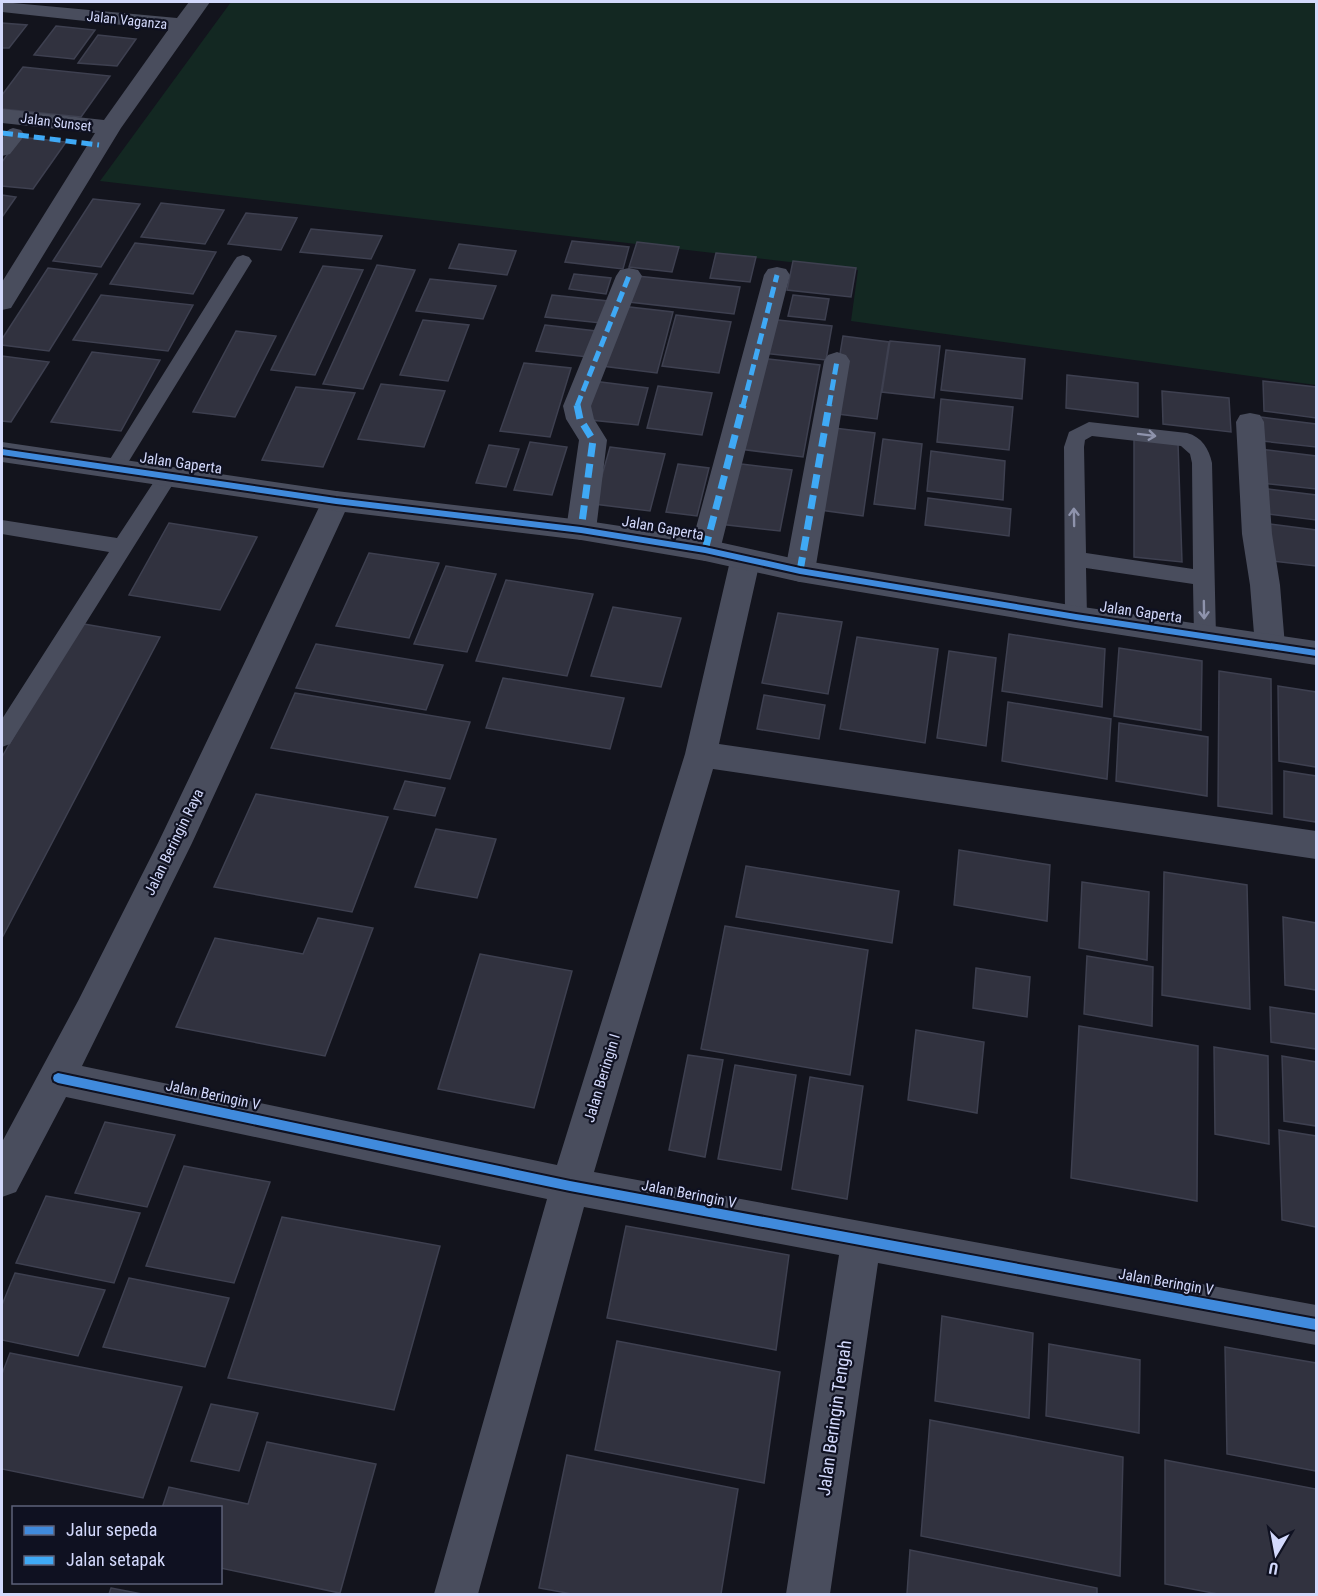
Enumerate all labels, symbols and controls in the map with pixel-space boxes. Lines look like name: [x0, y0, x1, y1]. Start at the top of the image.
street label: Jalan Vaganza: [86, 8, 168, 32]
street label: Jalan Sunset: [20, 110, 92, 134]
one-way arrow: [1137, 430, 1157, 441]
street label: Jalan Gaperta: [139, 448, 223, 478]
one-way arrow: [1068, 507, 1080, 527]
street label: Jalan Gaperta: [621, 512, 705, 544]
street label: Jalan Gaperta: [1099, 597, 1183, 627]
one-way arrow: [1198, 600, 1210, 620]
street label: Jalan Beringin Raya: [140, 786, 208, 898]
street label: Jalan Beringin I: [580, 1032, 624, 1124]
street label: Jalan Beringin V: [164, 1076, 263, 1114]
street label: Jalan Beringin V: [640, 1176, 739, 1212]
street label: Jalan Beringin V: [1117, 1265, 1216, 1299]
street label: Jalan Beringin Tengah: [813, 1339, 855, 1497]
legend: [12, 1506, 222, 1584]
text: Jalur sepeda: [66, 1519, 157, 1540]
north arrow: [1246, 1524, 1306, 1584]
text: Jalan setapak: [66, 1549, 165, 1570]
text: U: [1267, 1558, 1280, 1578]

